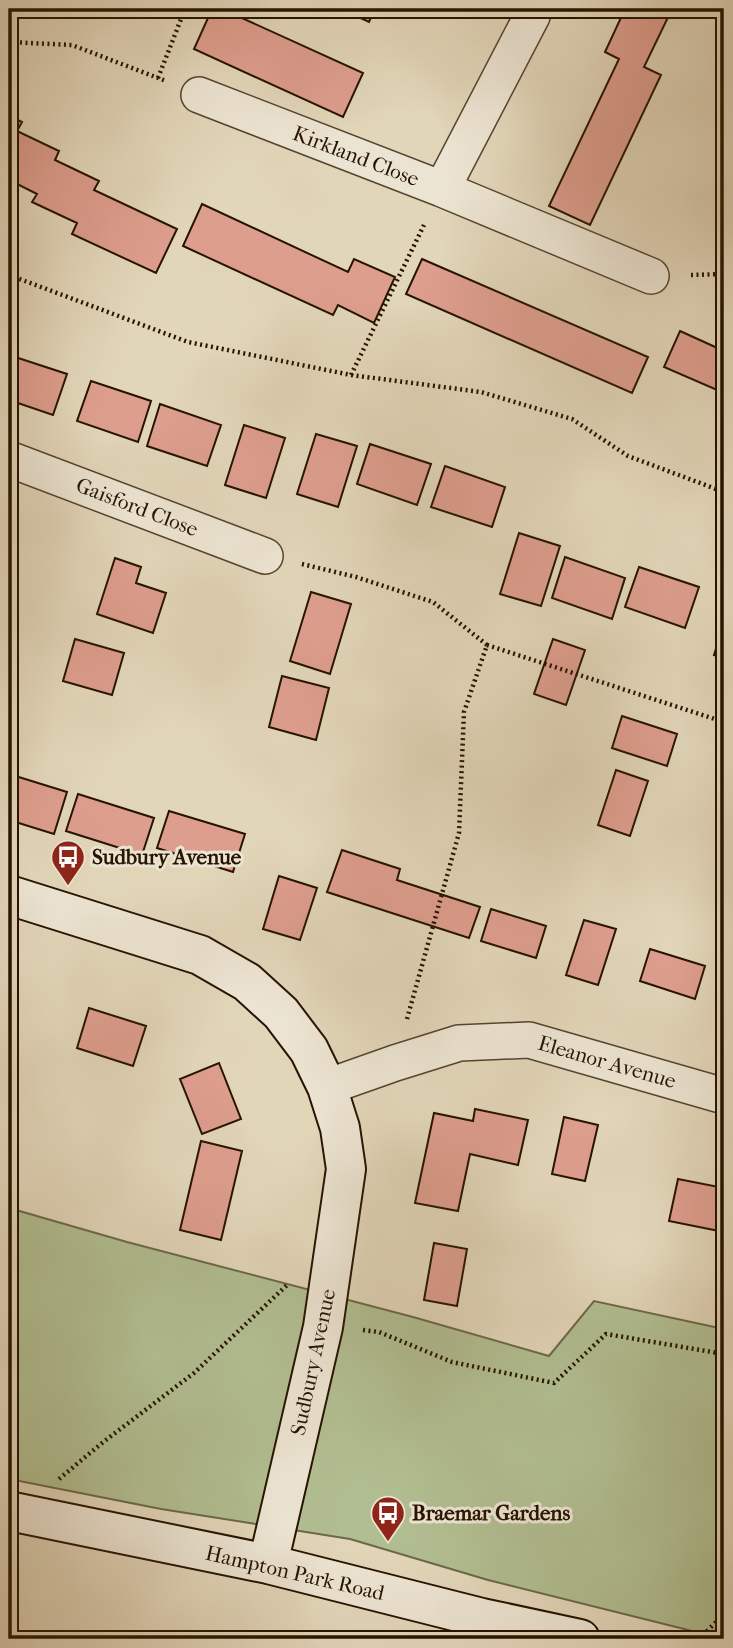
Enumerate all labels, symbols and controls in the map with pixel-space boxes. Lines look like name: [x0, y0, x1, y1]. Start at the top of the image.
street label: Kirkland Close: [290, 121, 422, 191]
street label: Gaisford Close: [73, 473, 201, 541]
bus stop icon: Sudbury Avenue: [49, 838, 87, 887]
place label: Sudbury Avenue: [92, 845, 242, 869]
street label: Eleanor Avenue: [535, 1031, 679, 1093]
street label: Sudbury Avenue: [286, 1287, 340, 1437]
bus stop icon: Braemar Gardens: [369, 1494, 407, 1543]
place label: Braemar Gardens: [412, 1501, 571, 1525]
street label: Hampton Park Road: [203, 1541, 387, 1605]

